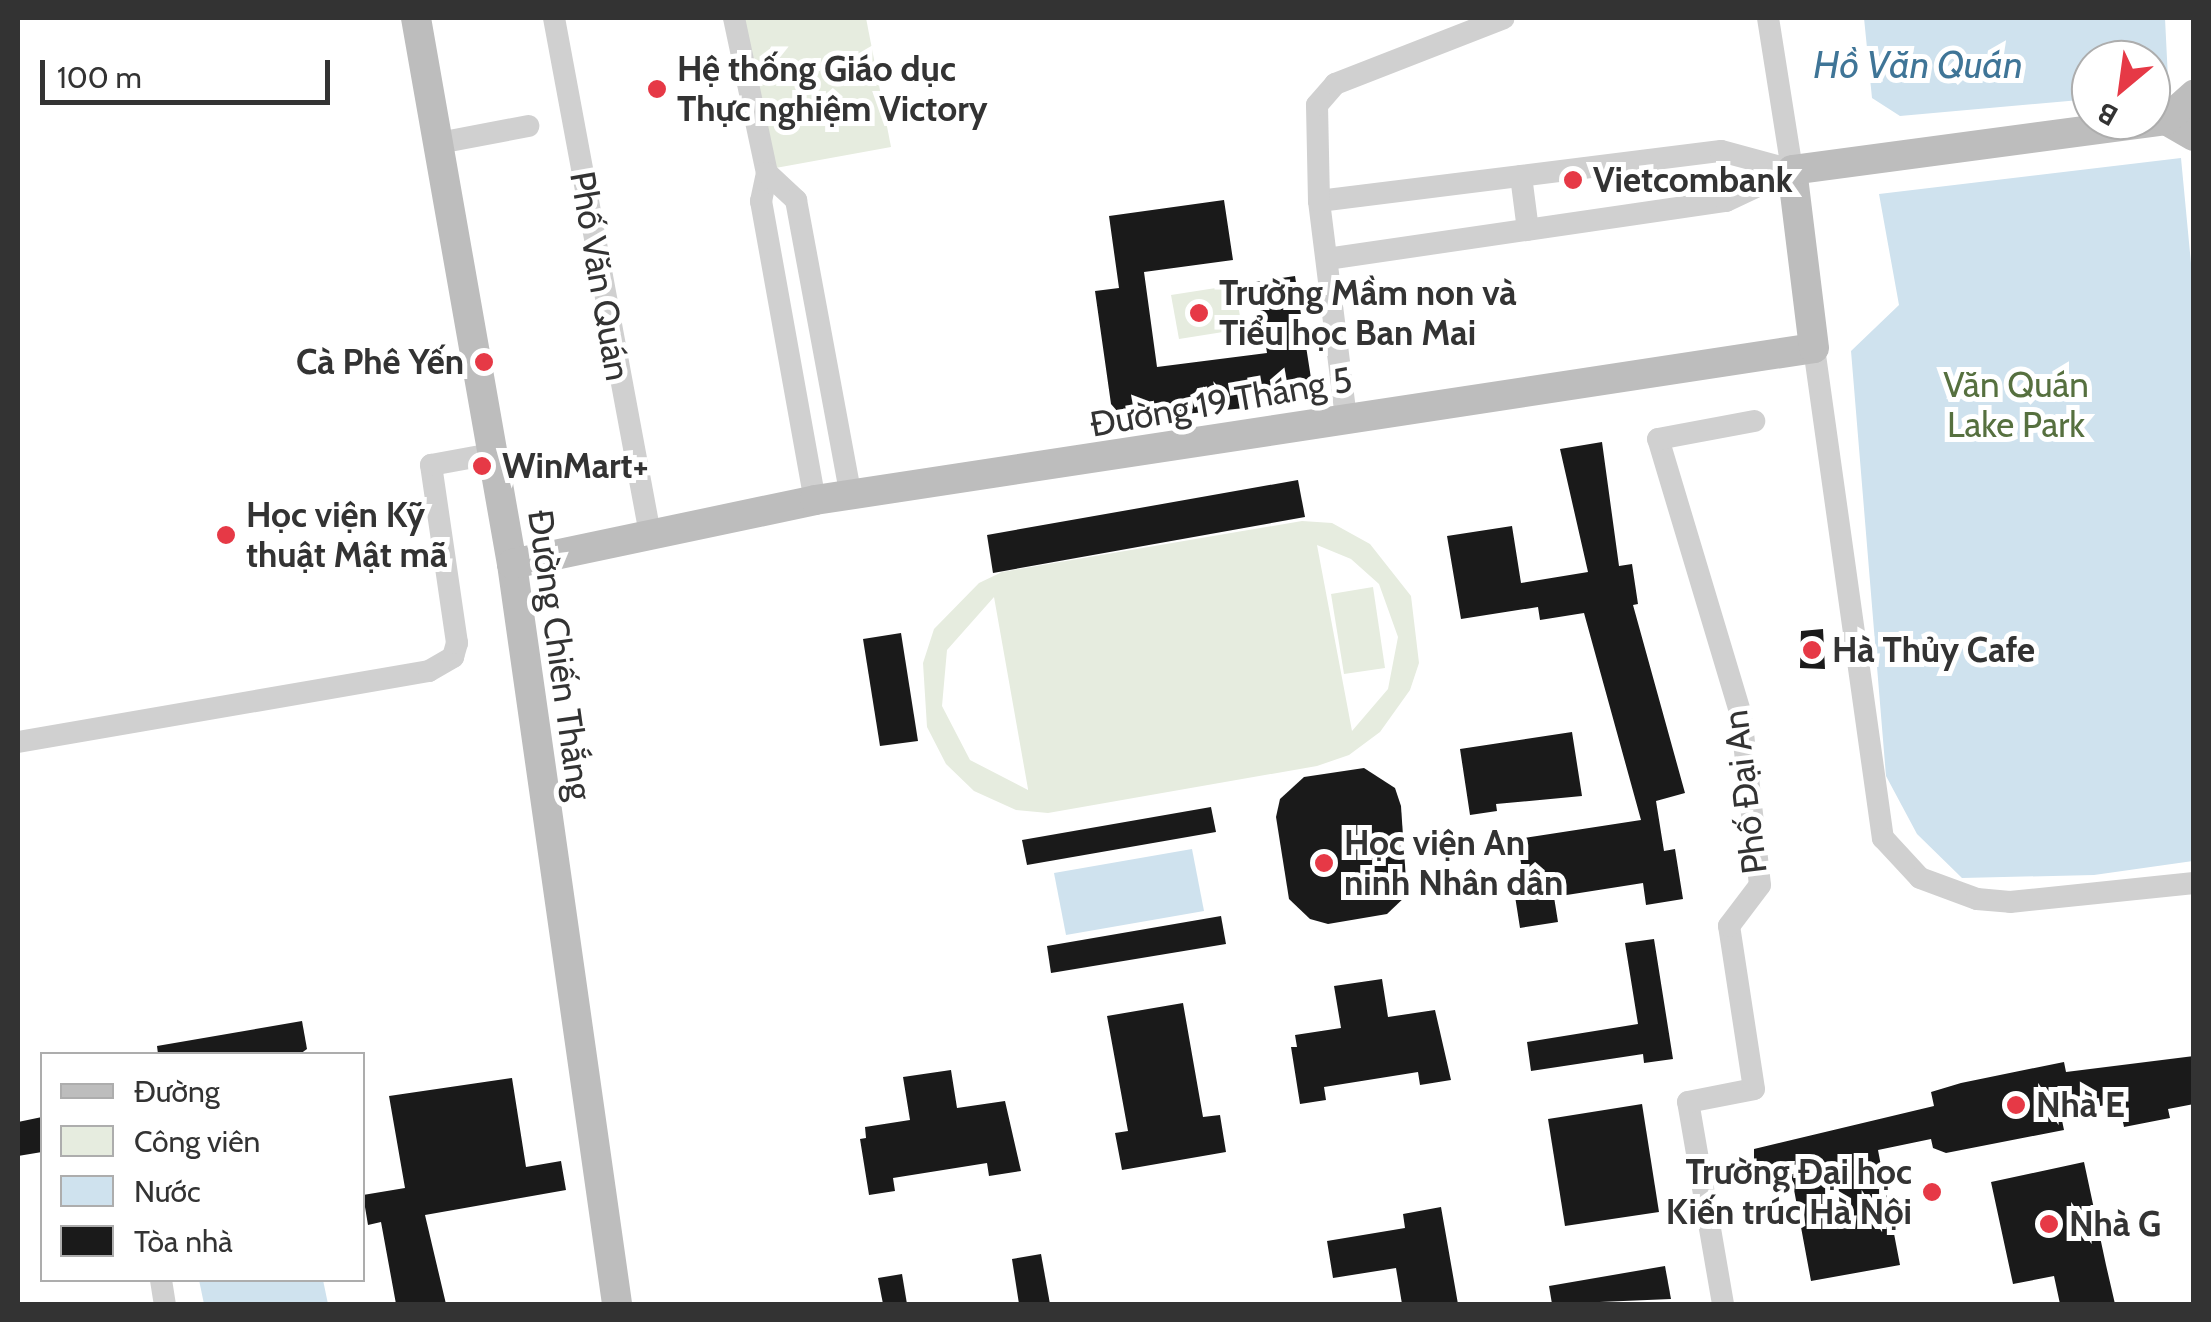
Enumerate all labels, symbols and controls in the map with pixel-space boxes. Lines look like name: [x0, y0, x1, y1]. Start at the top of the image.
scale bar: [45, 40, 335, 102]
north arrow: [2071, 40, 2171, 140]
water label: Hồ Văn Quán: [1813, 42, 2023, 88]
place label: Hệ thống Giáo dục Thực nghiệm Victory: [677, 48, 987, 130]
text: 100 m: [57, 59, 142, 96]
marker: Hệ thống Giáo dục Thực nghiệm Victory: [646, 78, 668, 100]
text: B: [2092, 95, 2123, 134]
place label: Vietcombank: [1593, 159, 1793, 201]
street label: Phố Văn Quán: [561, 168, 639, 384]
marker: Vietcombank: [1562, 169, 1584, 191]
place label: Trường Mầm non và Tiểu học Ban Mai: [1219, 272, 1517, 354]
marker: Trường Mầm non và Tiểu học Ban Mai: [1188, 302, 1210, 324]
place label: Cà Phê Yến: [296, 341, 464, 383]
marker: Cà Phê Yến: [473, 351, 495, 373]
street label: Đường 19 Tháng 5: [1087, 358, 1355, 446]
park label: Văn Quán Lake Park: [1943, 364, 2089, 446]
place label: WinMart+: [502, 445, 648, 487]
marker: WinMart+: [471, 455, 493, 477]
place label: Học viện Kỹ thuật Mật mã: [246, 494, 447, 576]
street label: Đường Chiến Thắng: [519, 507, 601, 803]
marker: Học viện Kỹ thuật Mật mã: [215, 524, 237, 546]
place label: Hà Thủy Cafe: [1832, 629, 2035, 671]
marker: Hà Thủy Cafe: [1801, 639, 1823, 661]
street label: Phố Đại An: [1714, 708, 1776, 876]
place label: Học viện An ninh Nhân dân: [1344, 822, 1563, 904]
marker: Học viện An ninh Nhân dân: [1313, 852, 1335, 874]
legend: [40, 1052, 365, 1282]
text: Đường: [134, 1073, 220, 1110]
place label: Nhà E: [2036, 1084, 2125, 1126]
marker: Nhà E: [2005, 1094, 2027, 1116]
text: Công viên: [134, 1123, 260, 1160]
place label: Trường Đại học Kiến trúc Hà Nội: [1666, 1151, 1912, 1233]
text: Nước: [134, 1173, 201, 1210]
marker: Trường Đại học Kiến trúc Hà Nội: [1921, 1181, 1943, 1203]
place label: Nhà G: [2069, 1203, 2161, 1245]
marker: Nhà G: [2038, 1213, 2060, 1235]
text: Tòa nhà: [134, 1223, 233, 1260]

